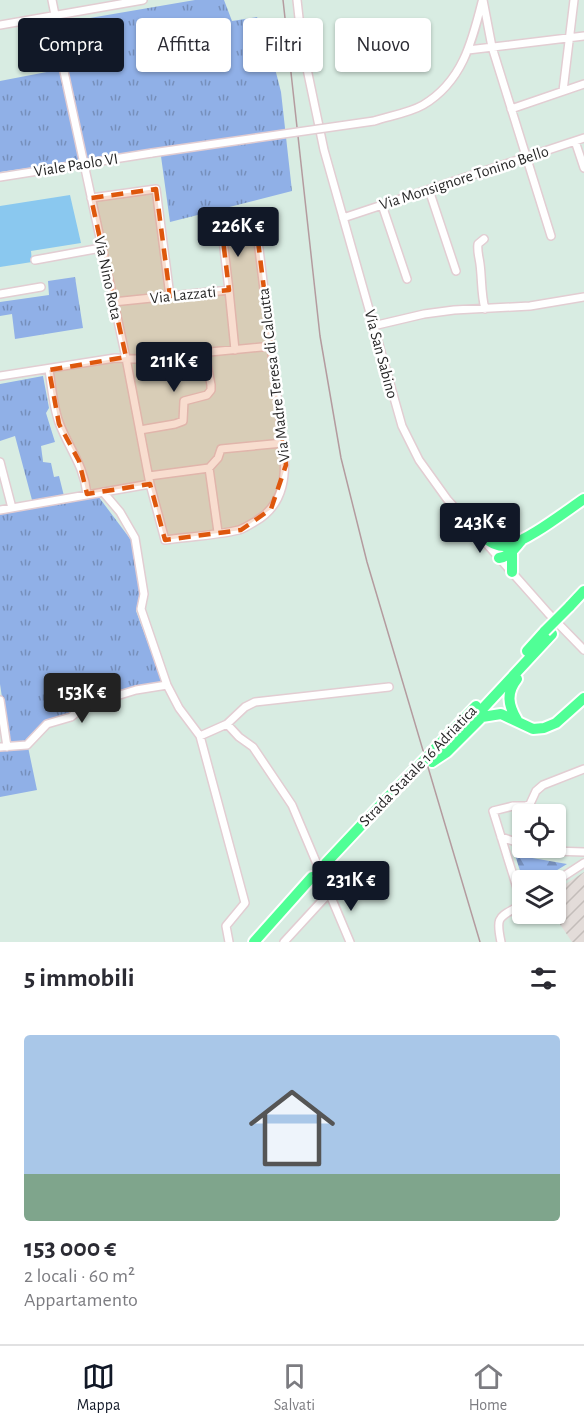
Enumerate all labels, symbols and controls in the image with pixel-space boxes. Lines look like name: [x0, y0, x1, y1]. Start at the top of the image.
chip: Compra: [18, 18, 124, 72]
chip: Affitta: [136, 18, 231, 72]
chip: Filtri: [243, 18, 323, 72]
chip: Nuovo: [335, 18, 431, 72]
street label: Via Monsignore Tonino Bello: [377, 143, 551, 213]
street label: Viale Paolo VI: [33, 150, 119, 180]
pin: 226K €: [189, 207, 287, 258]
text: 226K €: [212, 216, 264, 236]
street label: Via Nino Rota: [91, 235, 125, 321]
street label: Via Lazzati: [149, 284, 217, 306]
street label: Via Madre Teresa di Calcutta: [255, 287, 293, 463]
street label: Via San Sabino: [361, 308, 401, 400]
pin: 211K €: [125, 342, 223, 393]
text: 211K €: [150, 351, 198, 371]
pin: 243K €: [431, 503, 529, 554]
text: 243K €: [454, 512, 506, 532]
pin: 153K €: [33, 673, 131, 724]
text: 153K €: [58, 682, 106, 702]
street label: Strada Statale 16 Adriatica: [356, 702, 480, 830]
map controls: [512, 804, 566, 924]
button: locate: [512, 804, 566, 858]
pin: 231K €: [302, 861, 400, 912]
text: 231K €: [326, 870, 376, 890]
button: layers: [512, 870, 566, 924]
icon: filters: [527, 962, 560, 995]
text: 5 immobili: [24, 965, 135, 991]
icon: home: [238, 1074, 346, 1182]
text: 153 000 €: [24, 1235, 116, 1261]
text: 2 locali · 60 m²: [24, 1266, 135, 1286]
text: Appartamento: [24, 1290, 138, 1310]
tab: Mappa: [77, 1360, 120, 1415]
tab: Salvati: [274, 1360, 315, 1415]
tab: Home: [469, 1360, 507, 1415]

